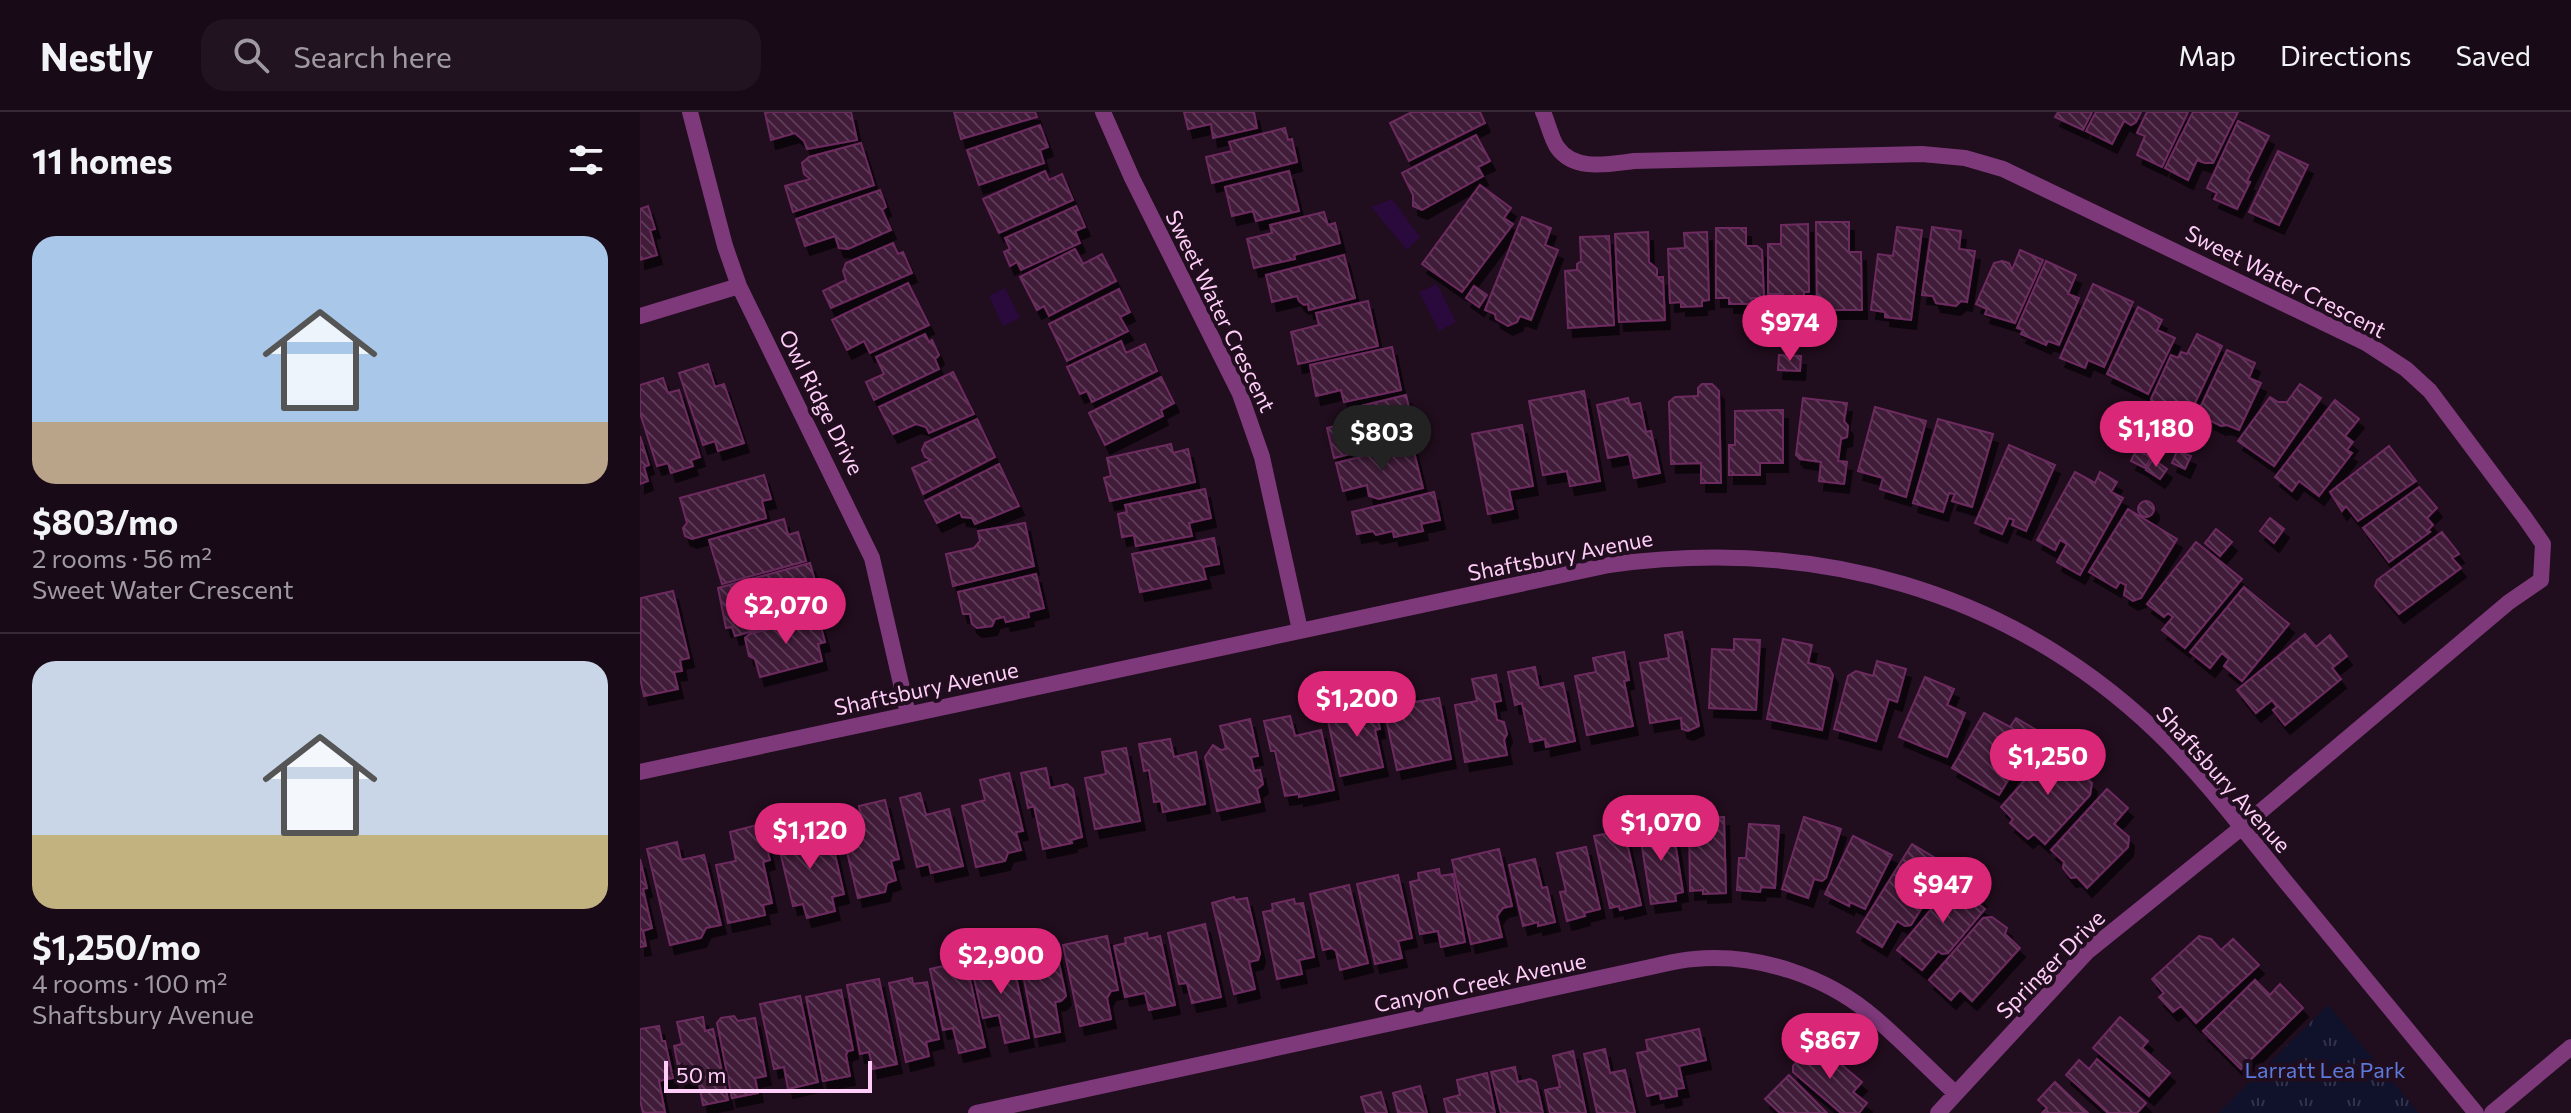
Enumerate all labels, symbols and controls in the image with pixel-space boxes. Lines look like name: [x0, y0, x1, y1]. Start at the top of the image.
search box: [201, 19, 761, 91]
text: Nestly: [40, 32, 153, 79]
icon: search: [229, 33, 273, 77]
text: Search here: [293, 37, 452, 74]
text: Map: [2178, 38, 2236, 72]
text: Directions: [2280, 38, 2411, 72]
text: Saved: [2455, 38, 2531, 72]
icon: filters: [564, 138, 608, 182]
text: 11 homes: [32, 139, 173, 181]
street label: Sweet Water Crescent: [1160, 206, 1282, 416]
street label: Sweet Water Crescent: [2181, 219, 2391, 343]
icon: home: [248, 288, 392, 432]
pin: $974: [1743, 295, 1837, 363]
text: $974: [1760, 305, 1820, 336]
street label: Owl Ridge Drive: [774, 325, 870, 479]
pin: $1,180: [2091, 401, 2221, 469]
pin: $803: [1335, 405, 1429, 473]
text: $1,180: [2118, 411, 2194, 442]
text: $803: [1350, 415, 1414, 446]
text: $803/mo: [32, 500, 178, 542]
street label: Shaftsbury Avenue: [1465, 524, 1655, 586]
text: 2 rooms · 56 m²: [32, 542, 212, 573]
text: Sweet Water Crescent: [32, 573, 294, 604]
pin: $2,070: [721, 578, 851, 646]
text: $2,070: [744, 588, 828, 619]
street label: Shaftsbury Avenue: [831, 655, 1021, 721]
pin: $1,200: [1292, 671, 1422, 739]
text: $1,200: [1316, 681, 1398, 712]
street label: Shaftsbury Avenue: [2151, 700, 2297, 858]
icon: home: [248, 713, 392, 857]
pin: $1,250: [1983, 729, 2113, 797]
text: $1,250: [2008, 739, 2088, 770]
pin: $1,070: [1596, 795, 1726, 863]
pin: $1,120: [745, 803, 875, 871]
text: $1,070: [1620, 805, 1702, 836]
text: $1,120: [773, 813, 847, 844]
pin: $947: [1896, 857, 1990, 925]
text: $947: [1913, 867, 1973, 898]
street label: Springer Drive: [1990, 904, 2110, 1024]
text: $1,250/mo: [32, 925, 201, 967]
pin: $2,900: [936, 928, 1066, 996]
text: $2,900: [958, 938, 1044, 969]
street label: Canyon Creek Avenue: [1372, 946, 1588, 1018]
text: 4 rooms · 100 m²: [32, 967, 227, 998]
text: Shaftsbury Avenue: [32, 998, 254, 1029]
pin: $867: [1783, 1013, 1877, 1081]
text: $867: [1799, 1023, 1861, 1054]
park label: Larratt Lea Park: [2244, 1056, 2406, 1083]
scale bar: [664, 1057, 872, 1093]
text: 50 m: [676, 1061, 726, 1088]

